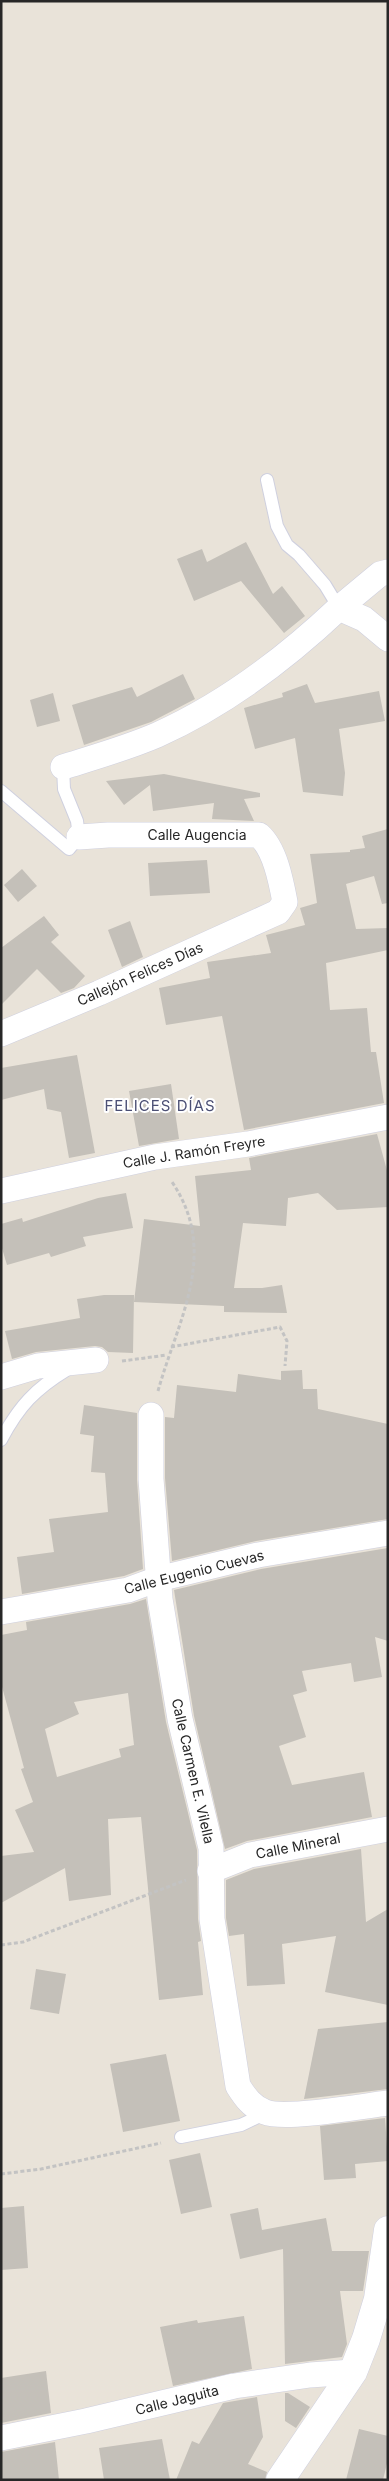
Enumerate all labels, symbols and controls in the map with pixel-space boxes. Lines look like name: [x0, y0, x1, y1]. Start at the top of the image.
street label: Calle Augencia: [147, 826, 247, 843]
street label: Callejón Felices Días: [74, 938, 205, 1009]
district label: FELICES DÍAS: [104, 1096, 216, 1115]
street label: Calle J. Ramón Freyre: [121, 1132, 266, 1171]
street label: Calle Eugenio Cuevas: [122, 1546, 266, 1597]
street label: Calle Carmen E. Vilella: [168, 1696, 219, 1845]
street label: Calle Mineral: [254, 1829, 342, 1862]
street label: Calle Jaguita: [133, 2381, 220, 2418]

